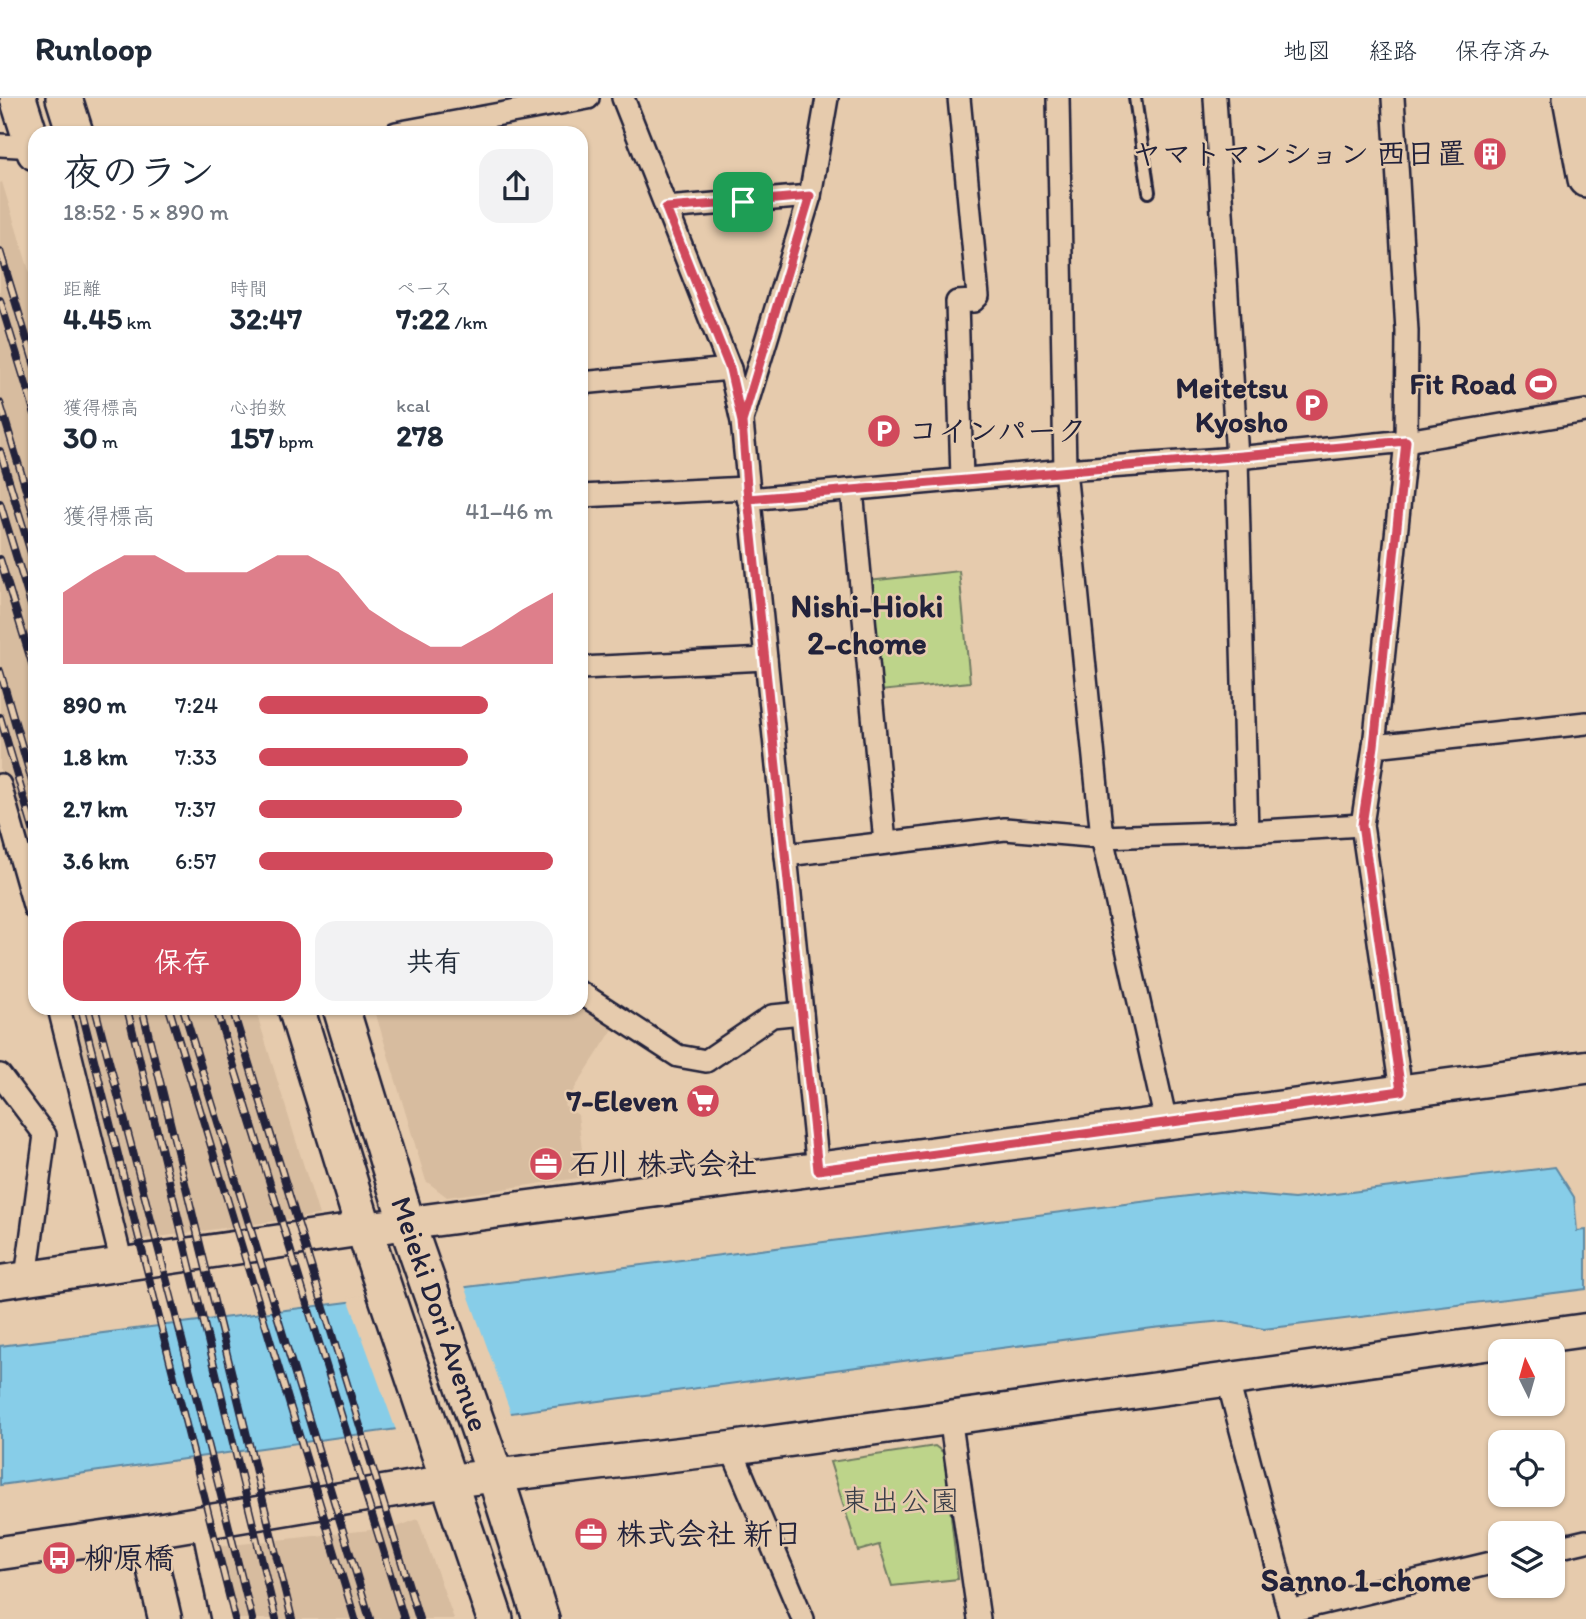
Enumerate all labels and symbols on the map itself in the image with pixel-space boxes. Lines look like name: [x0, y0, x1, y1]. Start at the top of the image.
place label: ヤマトマンション 西日置: [1132, 135, 1466, 172]
building icon: ヤマトマンション 西日置: [1471, 135, 1509, 173]
pin: [713, 172, 773, 232]
place label: Fit Road: [1409, 365, 1517, 402]
sports icon: Fit Road: [1522, 365, 1560, 403]
place label: Meitetsu Kyosho: [1175, 369, 1288, 440]
parking icon: Meitetsu Kyosho: [1293, 386, 1331, 424]
parking icon: コインパーク: [865, 412, 903, 450]
place label: コインパーク: [908, 412, 1087, 449]
district label: Nishi-Hioki 2-chome: [791, 587, 943, 662]
place label: 7-Eleven: [566, 1082, 678, 1119]
supermarket icon: 7-Eleven: [684, 1082, 722, 1120]
office icon: 石川 株式会社: [527, 1145, 565, 1183]
place label: 石川 株式会社: [570, 1145, 757, 1182]
street label: Meieki Dori Avenue: [383, 1192, 498, 1436]
north arrow: [1488, 1339, 1564, 1416]
park label: 東出公園: [840, 1482, 960, 1519]
office icon: 株式会社 新日: [572, 1515, 610, 1553]
place label: 株式会社 新日: [616, 1515, 803, 1552]
bus stop icon: 柳原橋: [40, 1539, 78, 1577]
place label: 柳原橋: [84, 1539, 174, 1576]
district label: Sanno 1-chome: [1261, 1561, 1471, 1599]

